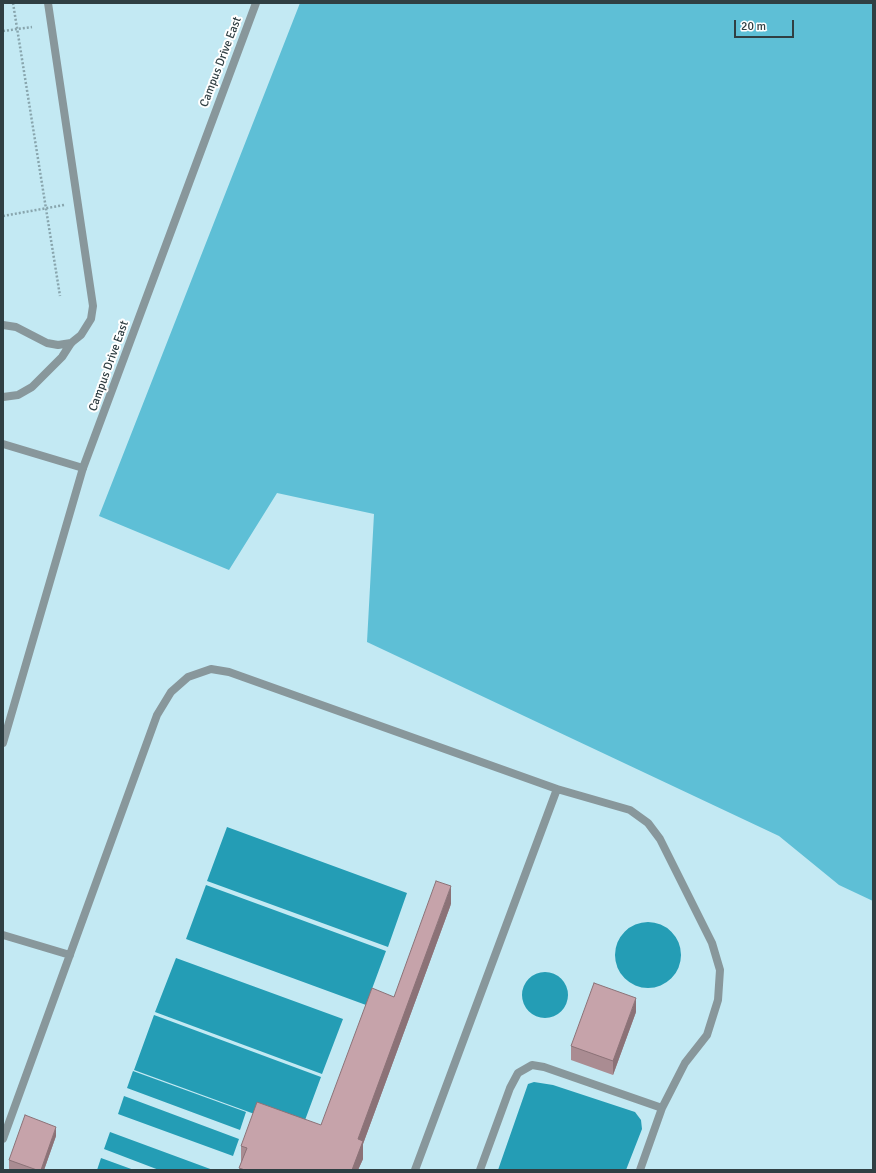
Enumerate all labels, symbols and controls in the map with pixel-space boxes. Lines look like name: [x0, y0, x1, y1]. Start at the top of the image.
scale bar: [736, 12, 796, 38]
street label: Campus Drive East: [197, 15, 245, 109]
text: 20 m: [741, 19, 766, 34]
street label: Campus Drive East: [86, 319, 132, 413]

